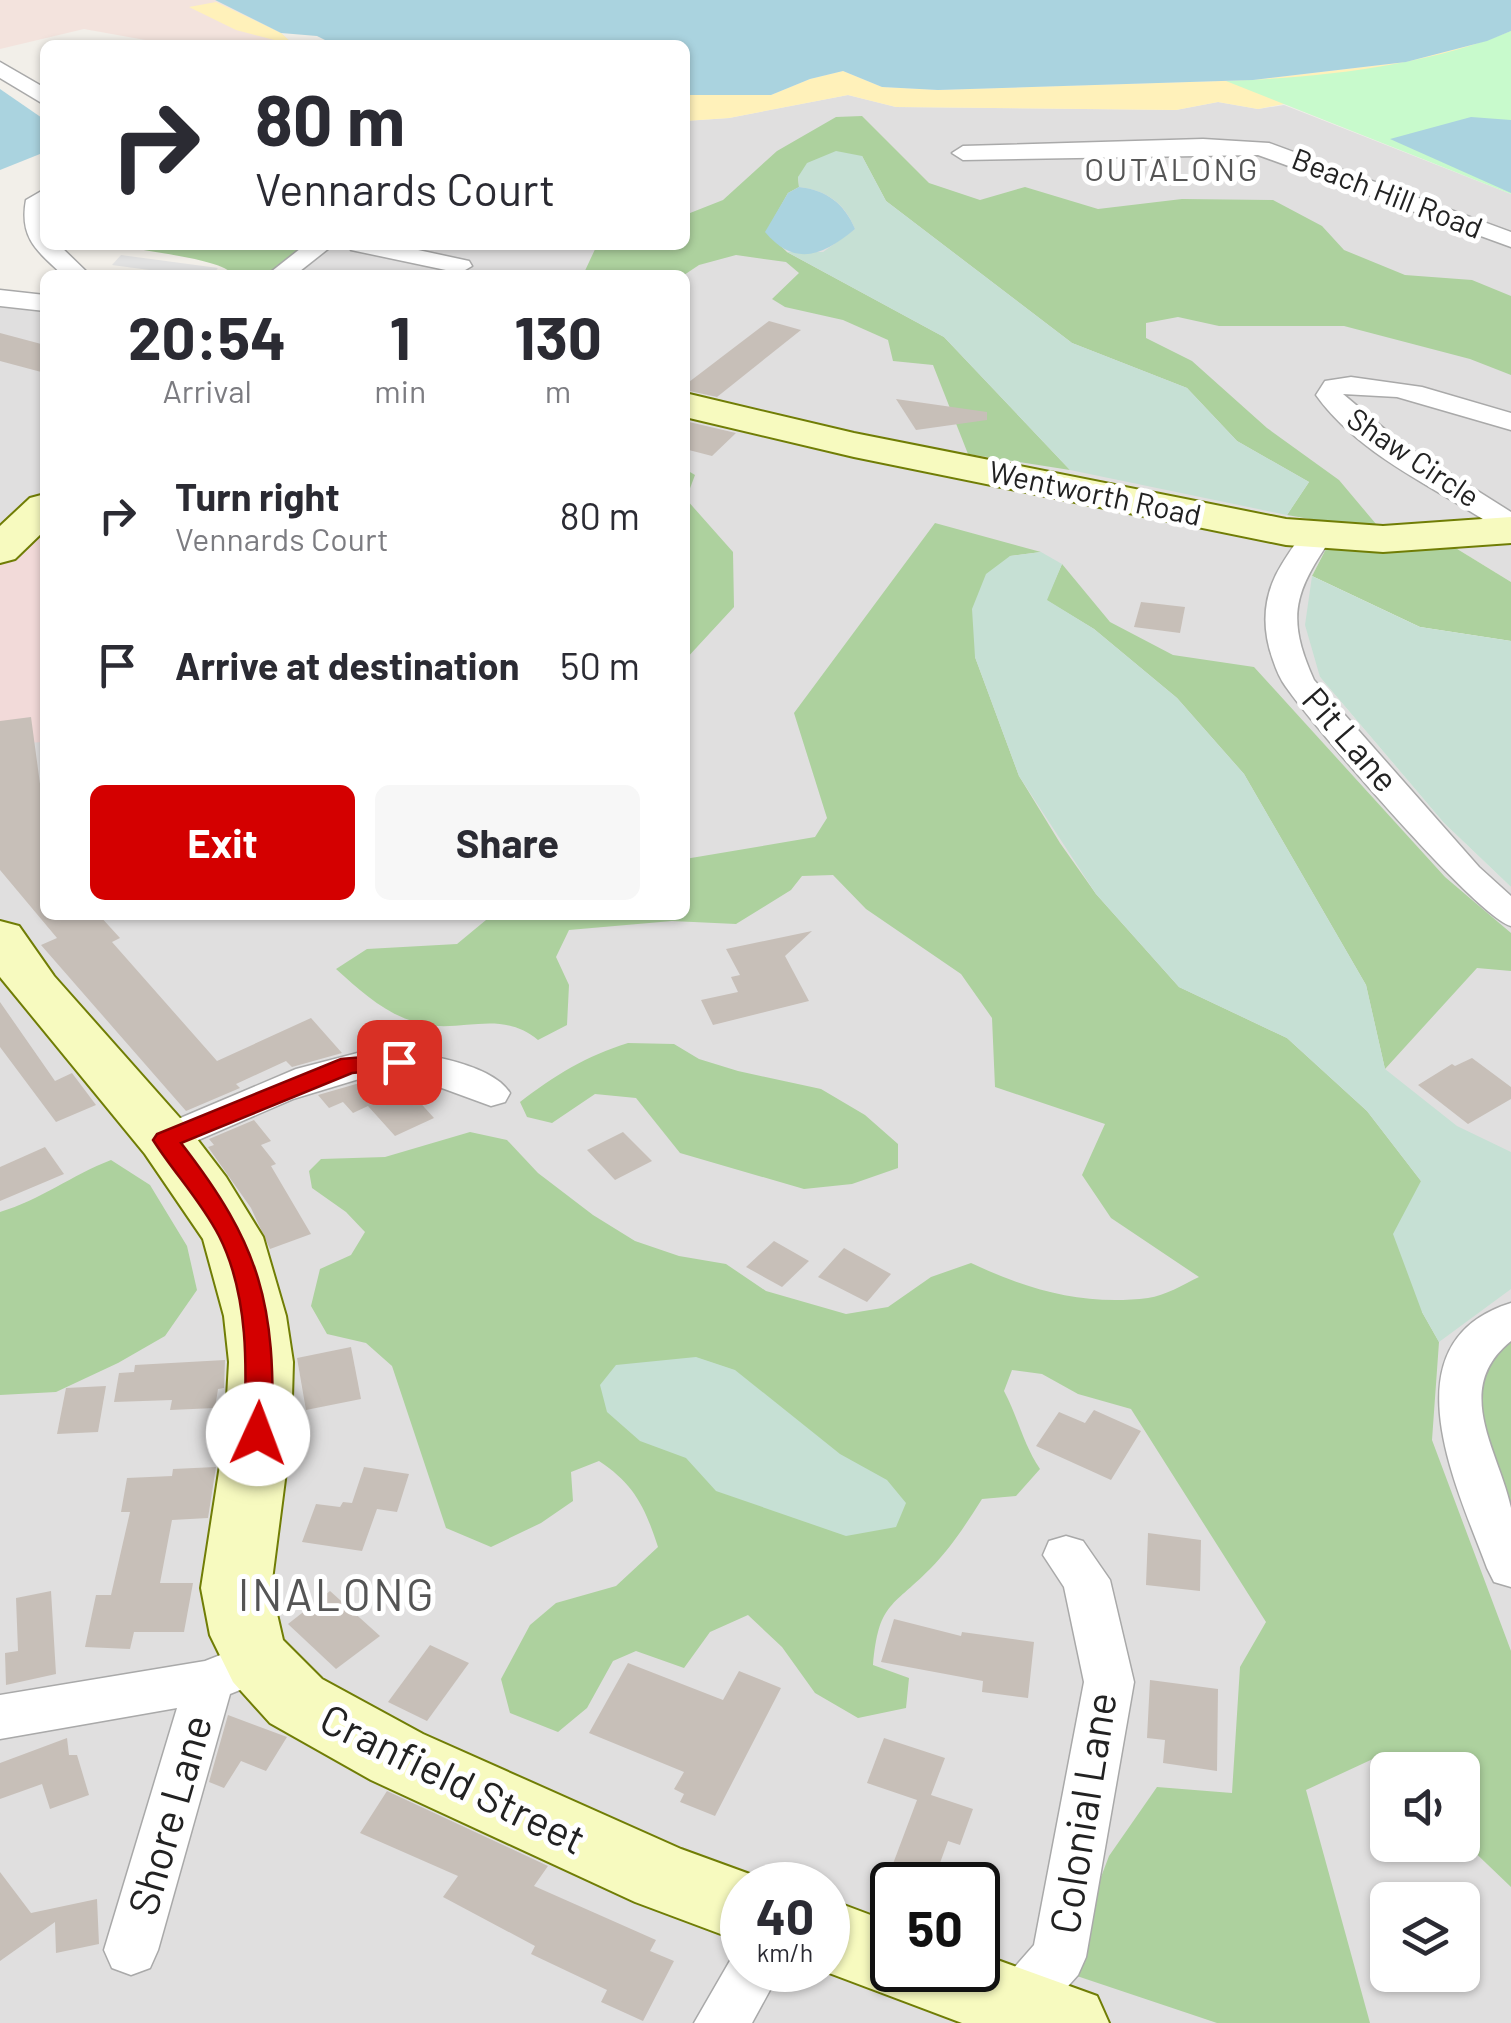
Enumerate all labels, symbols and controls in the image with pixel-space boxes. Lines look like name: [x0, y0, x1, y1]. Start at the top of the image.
text: 80 m: [255, 76, 405, 160]
icon: right: [90, 80, 220, 210]
street label: Beach Hill Road: [1287, 139, 1488, 245]
district label: OUTALONG: [1084, 149, 1260, 187]
text: Vennards Court: [255, 161, 555, 215]
text: 20:54: [128, 300, 286, 372]
text: 1: [390, 300, 411, 372]
text: 130: [514, 300, 602, 372]
text: Arrival: [162, 371, 252, 409]
text: min: [374, 371, 426, 409]
text: m: [545, 371, 571, 409]
street label: Shaw Circle: [1341, 399, 1487, 514]
street label: Wentworth Road: [986, 452, 1205, 532]
text: Turn right: [175, 473, 340, 519]
icon: right: [90, 488, 145, 543]
text: 80 m: [560, 492, 640, 538]
text: Vennards Court: [175, 519, 389, 557]
icon: arrive: [90, 638, 145, 693]
text: Arrive at destination: [175, 642, 520, 688]
text: 50 m: [560, 642, 640, 688]
street label: Pit Lane: [1295, 678, 1408, 799]
button: Exit: [90, 785, 355, 900]
button: Share: [375, 785, 640, 900]
pin: [357, 1020, 442, 1105]
icon: arrive: [372, 1035, 427, 1090]
position arrow: [206, 1382, 310, 1486]
district label: INALONG: [238, 1566, 436, 1620]
street label: Colonial Lane: [1037, 1688, 1125, 1937]
street label: Cranfield Street: [313, 1691, 595, 1863]
street label: Shore Lane: [116, 1709, 220, 1920]
map controls: [1370, 1752, 1480, 1992]
button: sound: [1370, 1752, 1480, 1862]
speed limit sign: 50: [870, 1862, 1000, 1992]
button: layers: [1370, 1882, 1480, 1992]
text: 40: [756, 1885, 814, 1945]
text: km/h: [757, 1937, 813, 1967]

